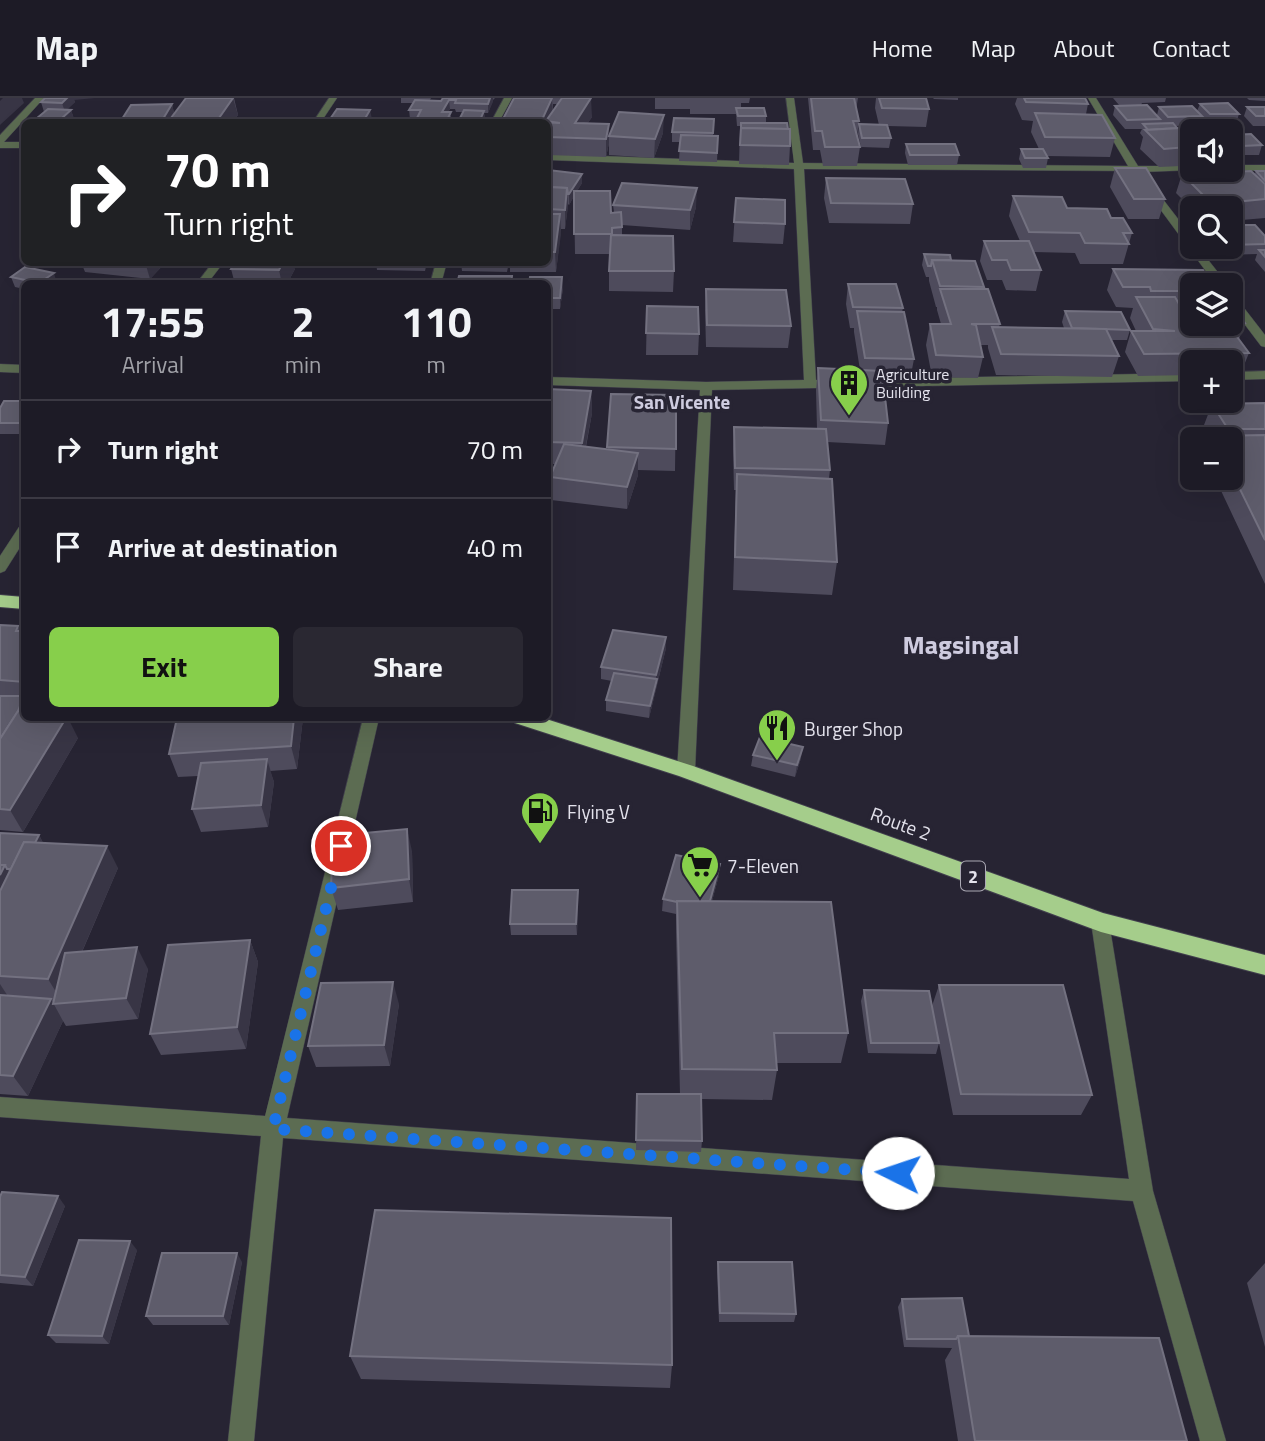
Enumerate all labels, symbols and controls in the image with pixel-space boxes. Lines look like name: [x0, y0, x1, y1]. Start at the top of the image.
text: Map: [35, 23, 98, 73]
text: Home: [872, 30, 933, 66]
text: Map: [971, 30, 1016, 66]
text: About: [1054, 30, 1114, 66]
text: Contact: [1152, 30, 1230, 66]
map controls: [1180, 119, 1243, 490]
button: sound: [1180, 119, 1243, 182]
text: 70 m: [164, 131, 271, 206]
icon: right: [49, 147, 140, 238]
button: search: [1180, 196, 1243, 259]
text: Turn right: [164, 199, 293, 247]
button: layers: [1180, 273, 1243, 336]
text: 17:55: [100, 289, 205, 353]
text: 2: [291, 289, 315, 353]
text: 110: [401, 289, 471, 353]
text: Arrival: [122, 347, 184, 382]
text: min: [285, 347, 321, 382]
text: m: [427, 347, 446, 382]
button: +: [1180, 350, 1243, 413]
building icon: Agriculture Building: [828, 362, 870, 417]
place label: Agriculture Building: [876, 362, 949, 404]
district label: San Vicente: [634, 387, 730, 416]
button: −: [1180, 427, 1243, 490]
icon: right: [49, 430, 87, 468]
text: Turn right: [108, 430, 219, 469]
text: 70 m: [466, 430, 523, 469]
icon: arrive: [49, 528, 87, 566]
text: Arrive at destination: [108, 528, 338, 567]
text: 40 m: [466, 528, 523, 567]
district label: Magsingal: [902, 625, 1020, 664]
button: Exit: [49, 627, 279, 707]
button: Share: [293, 627, 523, 707]
restaurant icon: Burger Shop: [756, 707, 798, 762]
place label: Burger Shop: [804, 714, 903, 743]
fuel station icon: Flying V: [519, 790, 561, 845]
place label: Flying V: [567, 797, 630, 826]
street label: Route 2: [867, 799, 935, 847]
pin: [311, 816, 371, 876]
icon: arrive: [322, 827, 360, 865]
supermarket icon: 7-Eleven: [679, 844, 721, 899]
place label: 7-Eleven: [727, 851, 799, 880]
road number: 2: [961, 862, 985, 890]
position arrow: [861, 1136, 935, 1210]

